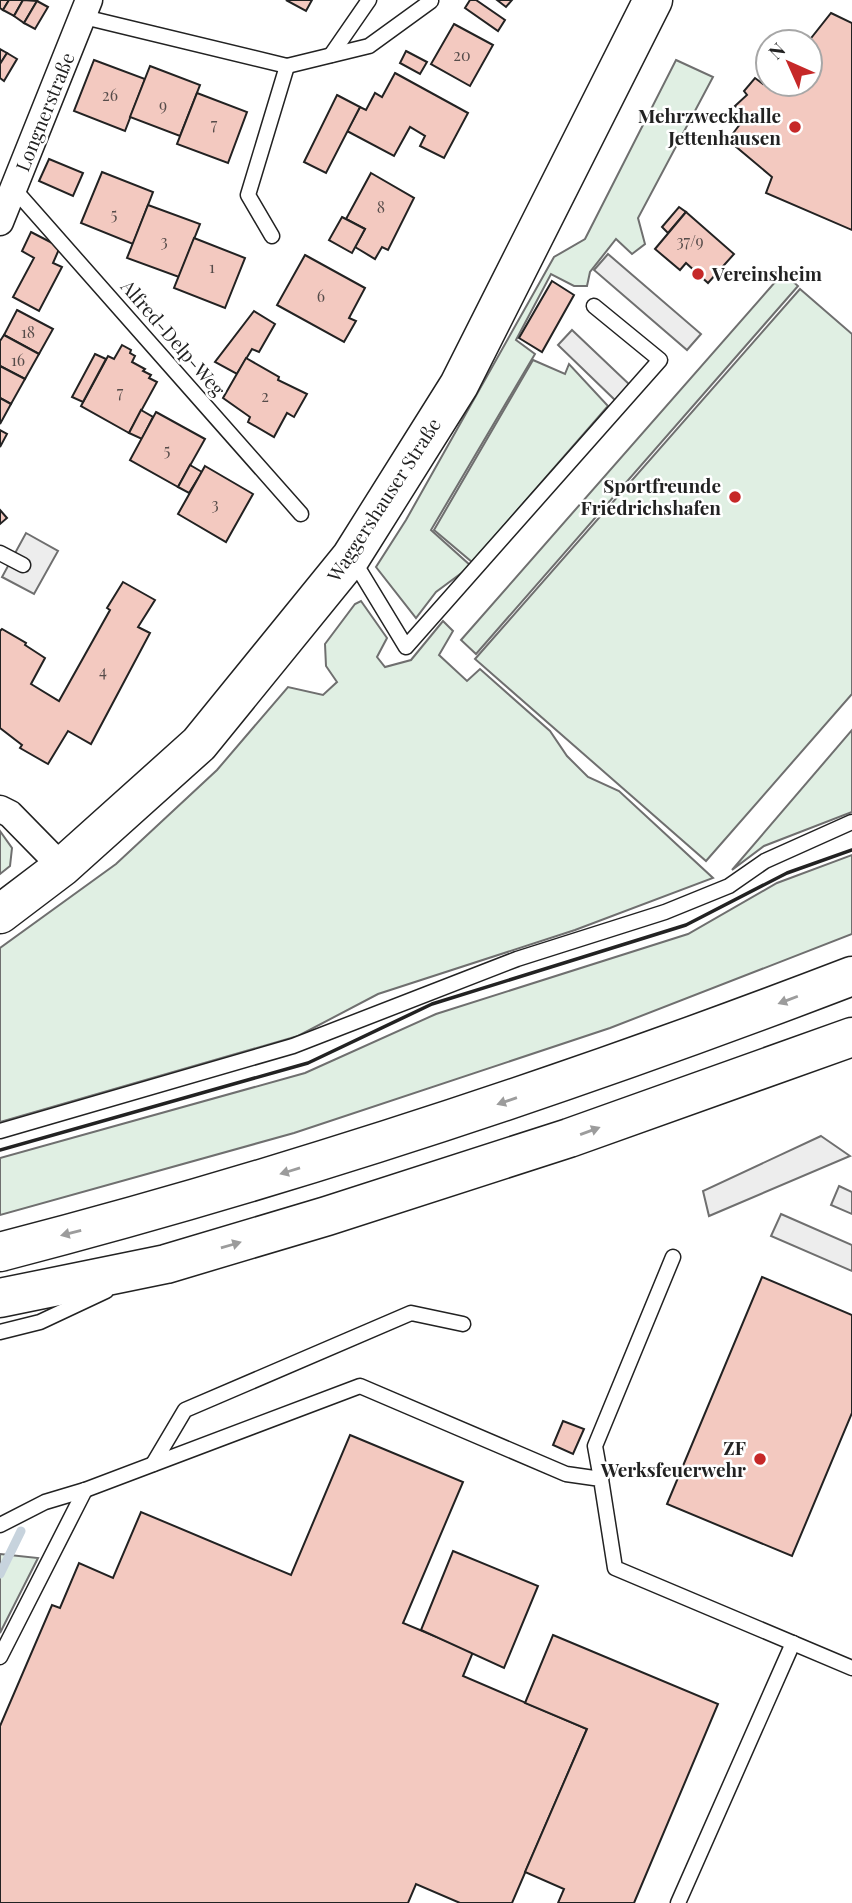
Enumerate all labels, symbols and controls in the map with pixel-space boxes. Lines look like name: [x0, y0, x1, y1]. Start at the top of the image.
north arrow: [754, 28, 824, 98]
text: N: [762, 36, 791, 64]
house number: 20: [453, 44, 471, 65]
street label: Longnerstraße: [8, 48, 80, 175]
house number: 26: [102, 84, 118, 105]
house number: 9: [159, 94, 167, 115]
place label: Mehrzweckhalle Jettenhausen: [638, 102, 781, 150]
house number: 7: [211, 113, 218, 134]
marker: Mehrzweckhalle Jettenhausen: [787, 119, 803, 135]
house number: 8: [377, 196, 385, 217]
house number: 5: [111, 203, 117, 224]
house number: 3: [160, 230, 168, 251]
house number: 37/9: [676, 230, 704, 251]
house number: 1: [209, 256, 215, 277]
place label: Vereinsheim: [711, 260, 822, 286]
marker: Vereinsheim: [690, 266, 706, 282]
street label: Alfred-Delp-Weg: [115, 273, 232, 401]
house number: 6: [317, 285, 325, 306]
house number: 18: [21, 321, 35, 342]
house number: 16: [11, 349, 25, 370]
house number: 7: [117, 381, 124, 402]
house number: 2: [261, 385, 269, 406]
street label: Waggershauser Straße: [320, 413, 446, 587]
house number: 5: [164, 439, 170, 460]
place label: Sportfreunde Friedrichshafen: [580, 472, 721, 520]
marker: Sportfreunde Friedrichshafen: [727, 489, 743, 505]
house number: 3: [211, 493, 219, 514]
house number: 4: [99, 660, 107, 681]
one-way arrow: [778, 995, 799, 1006]
one-way arrow: [496, 1097, 517, 1107]
one-way arrow: [579, 1125, 600, 1136]
one-way arrow: [279, 1166, 300, 1176]
one-way arrow: [60, 1228, 82, 1239]
one-way arrow: [221, 1239, 242, 1249]
place label: ZF Werksfeuerwehr: [600, 1434, 746, 1482]
marker: ZF Werksfeuerwehr: [752, 1451, 768, 1467]

